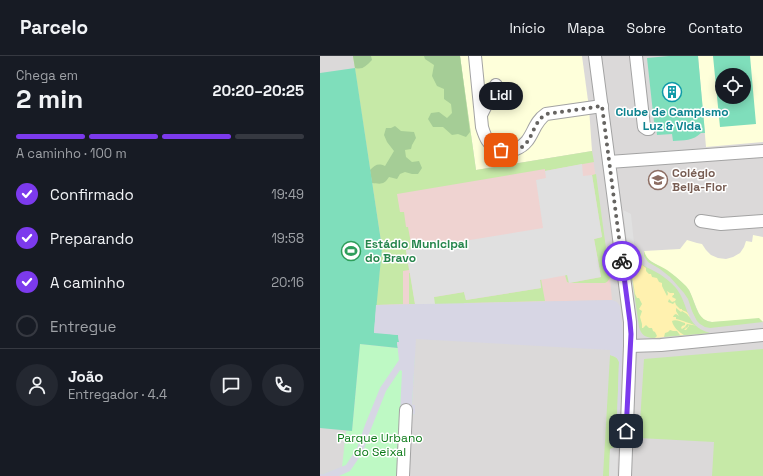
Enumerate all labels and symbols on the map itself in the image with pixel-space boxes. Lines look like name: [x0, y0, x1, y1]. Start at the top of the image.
building icon: Clube de Campismo Luz & Vida: [661, 81, 683, 103]
callout: Lidl: [479, 82, 523, 110]
place label: Clube de Campismo Luz & Vida: [615, 104, 729, 134]
pin: [484, 133, 518, 167]
place label: Colégio Beija-Flor: [672, 165, 727, 195]
school or university icon: Colégio Beija-Flor: [647, 169, 669, 191]
place label: Estádio Municipal do Bravo: [365, 236, 468, 266]
sports icon: Estádio Municipal do Bravo: [340, 240, 362, 262]
courier: [602, 241, 642, 281]
pin: [609, 414, 643, 448]
park label: Parque Urbano do Seixal: [337, 430, 423, 460]

